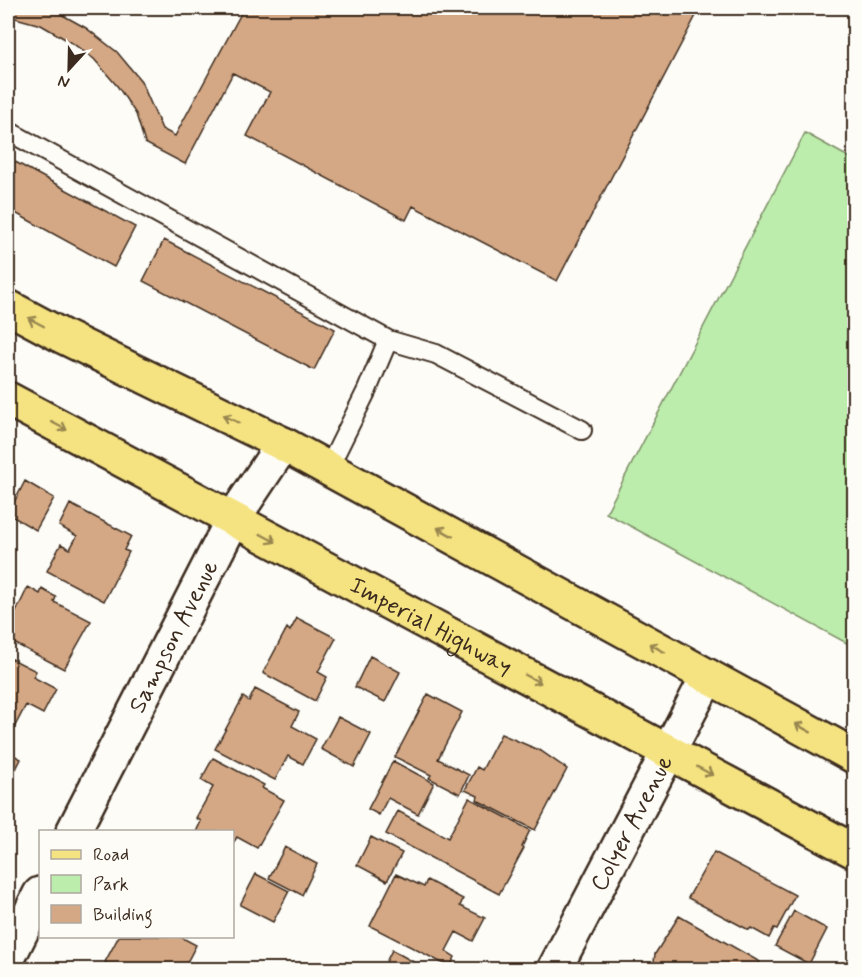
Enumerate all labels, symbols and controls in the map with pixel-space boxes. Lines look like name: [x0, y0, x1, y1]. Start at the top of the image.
north arrow: [39, 39, 99, 99]
text: N: [55, 70, 73, 93]
one-way arrow: [28, 316, 45, 328]
one-way arrow: [222, 412, 240, 424]
one-way arrow: [50, 421, 68, 433]
one-way arrow: [437, 526, 454, 538]
one-way arrow: [259, 532, 276, 544]
street label: Sampson Avenue: [123, 555, 226, 718]
street label: Imperial Highway: [344, 570, 517, 683]
one-way arrow: [648, 642, 666, 653]
one-way arrow: [524, 673, 541, 685]
one-way arrow: [795, 722, 812, 734]
street label: Colyer Avenue: [584, 750, 681, 897]
one-way arrow: [696, 765, 713, 777]
legend: [39, 830, 234, 938]
text: Road: [93, 843, 129, 867]
text: Park: [93, 873, 129, 897]
text: Building: [93, 903, 153, 929]

